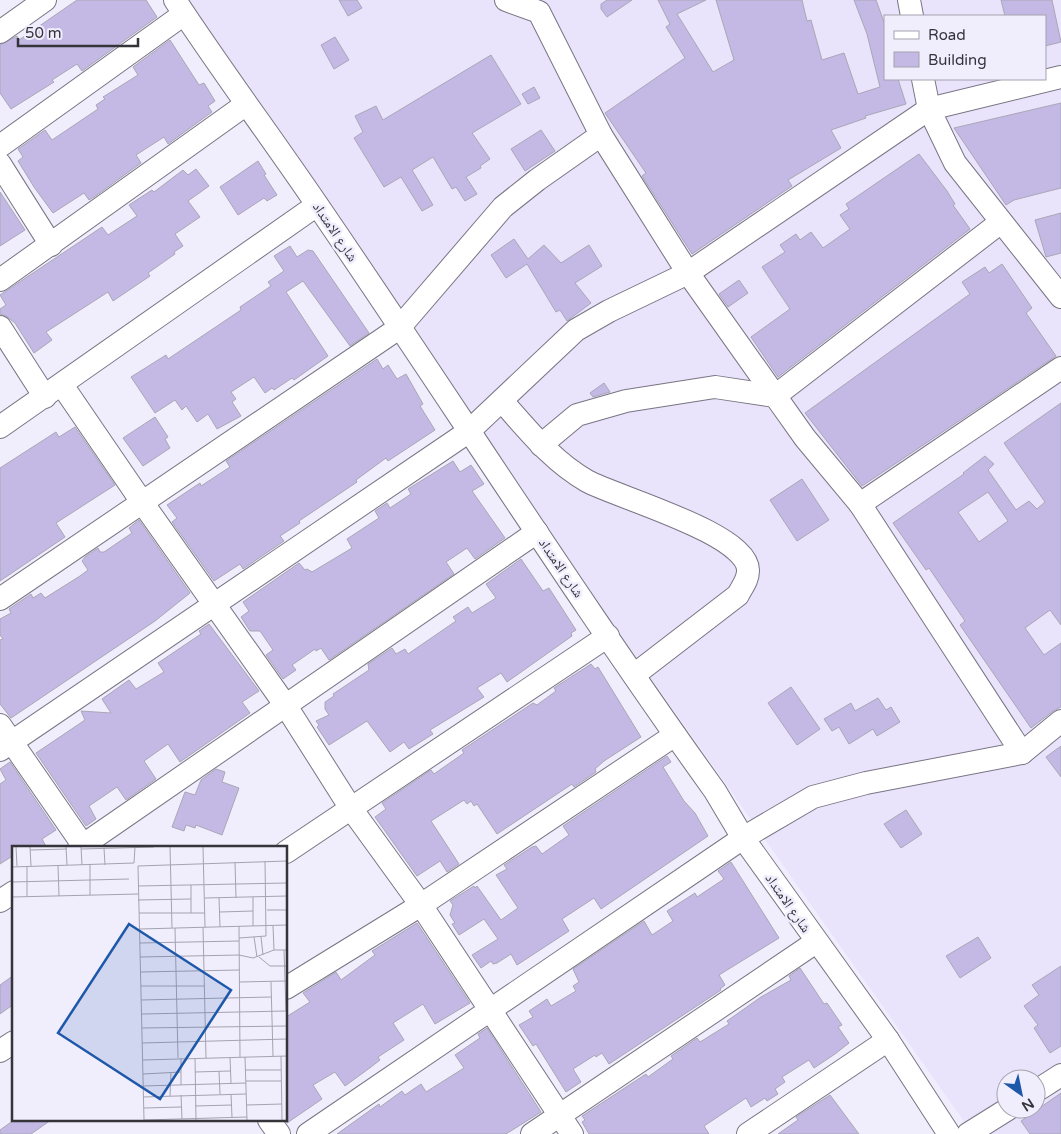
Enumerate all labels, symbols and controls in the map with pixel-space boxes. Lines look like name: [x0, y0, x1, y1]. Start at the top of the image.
scale bar: [18, 15, 138, 47]
legend: [884, 15, 1046, 80]
text: 50 m: [25, 24, 62, 42]
text: Road: [928, 26, 966, 44]
text: Building: [928, 51, 987, 69]
street label: شارع الامتداد: [308, 199, 361, 266]
street label: شارع الامتداد: [534, 535, 587, 602]
inset map: [12, 846, 288, 1122]
street label: شارع الامتداد: [761, 870, 814, 936]
north arrow: [996, 1069, 1046, 1119]
text: N: [1018, 1094, 1037, 1115]

